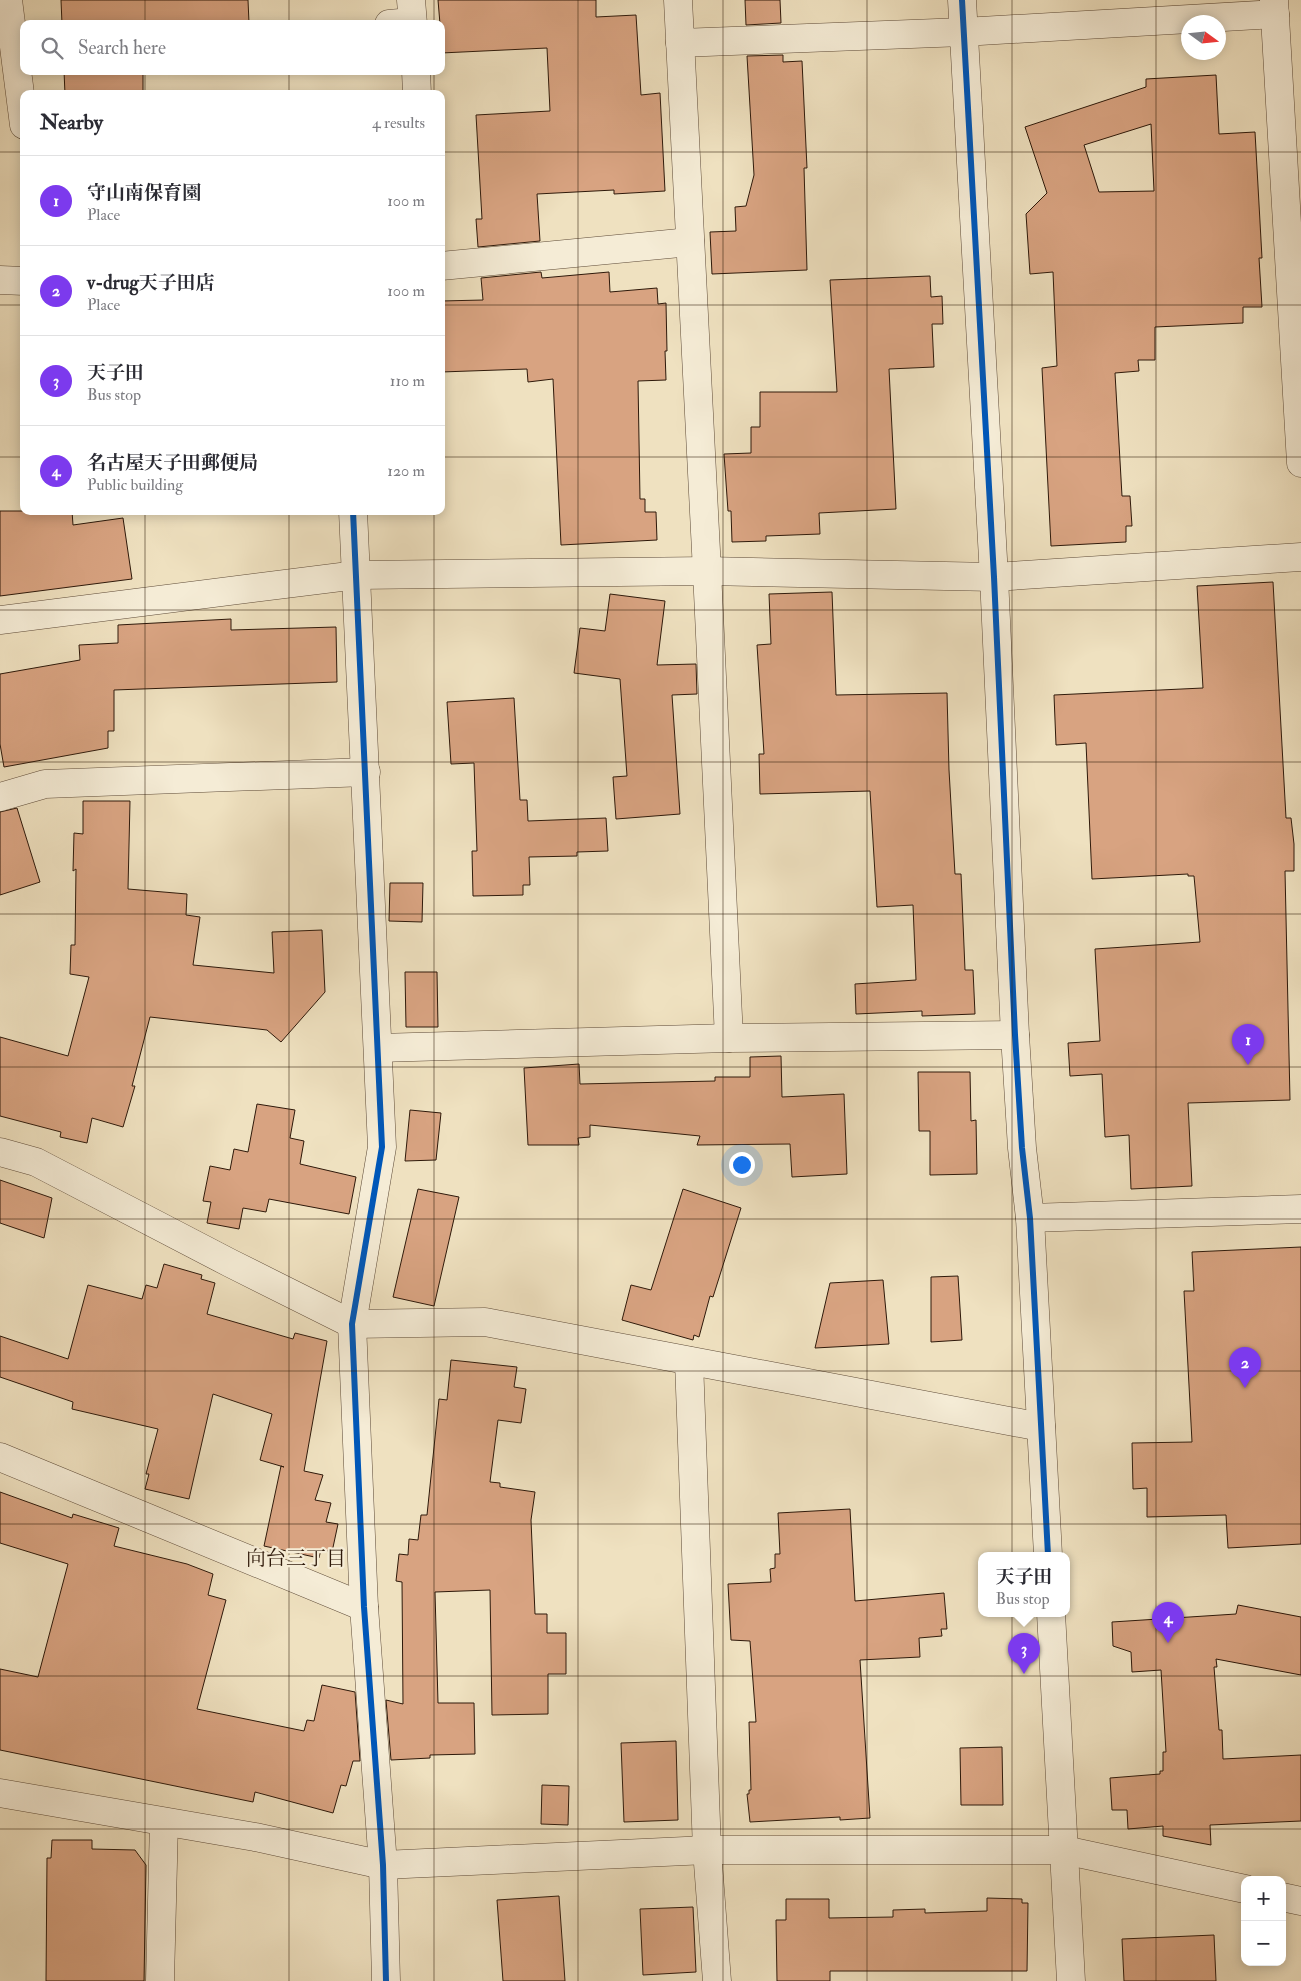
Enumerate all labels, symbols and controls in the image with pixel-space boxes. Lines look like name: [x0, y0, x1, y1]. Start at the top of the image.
north arrow: [1181, 15, 1226, 60]
search box: [20, 20, 445, 75]
icon: search: [38, 34, 66, 62]
text: Search here: [78, 36, 166, 60]
text: Nearby: [40, 109, 103, 136]
text: 4 results: [372, 113, 425, 133]
text: 守山南保育園: [87, 181, 201, 205]
text: 1: [53, 191, 59, 211]
text: 100 m: [387, 191, 425, 211]
text: Place: [87, 205, 120, 225]
text: v-drug天子田店: [87, 271, 215, 295]
text: 2: [52, 281, 60, 301]
text: 100 m: [387, 281, 425, 301]
text: Place: [87, 295, 120, 315]
text: 天子田: [87, 361, 144, 385]
text: 3: [53, 371, 59, 391]
text: 110 m: [390, 371, 425, 391]
text: Bus stop: [87, 385, 141, 405]
text: 名古屋天子田郵便局: [87, 451, 258, 475]
text: 4: [52, 461, 60, 481]
text: 120 m: [387, 461, 425, 481]
text: Public building: [87, 475, 183, 495]
pin: 1: [1232, 1024, 1264, 1065]
your location: [729, 1152, 755, 1178]
pin: 2: [1229, 1347, 1261, 1388]
district label: 向台三丁目: [246, 1546, 346, 1571]
popup: [978, 1552, 1070, 1617]
text: 天子田: [995, 1565, 1053, 1589]
text: Bus stop: [995, 1589, 1050, 1609]
pin: 4: [1152, 1602, 1184, 1643]
pin: 3: [1008, 1633, 1040, 1674]
map controls: [1241, 1876, 1286, 1966]
button: +: [1241, 1876, 1286, 1921]
button: −: [1241, 1921, 1286, 1966]

